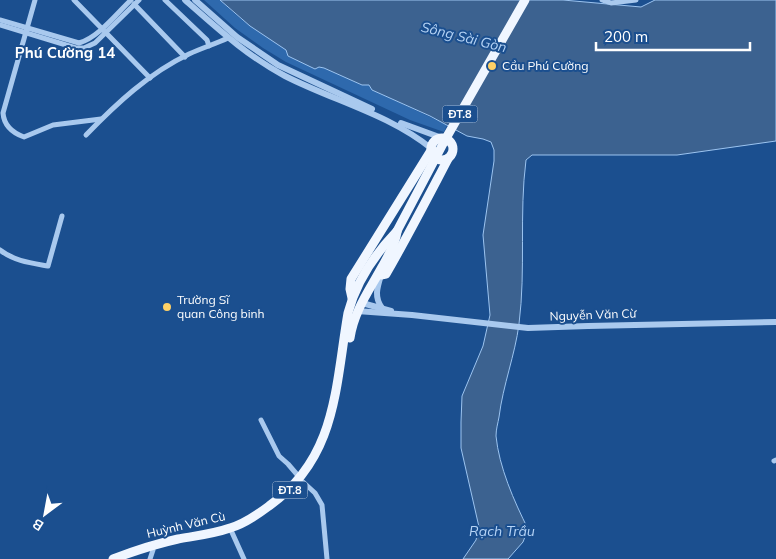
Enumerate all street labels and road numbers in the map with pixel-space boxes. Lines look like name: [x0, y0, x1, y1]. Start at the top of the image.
road number: ĐT.8: [442, 106, 478, 122]
street label: Nguyễn Văn Cừ: [549, 305, 638, 324]
road number: ĐT.8: [272, 482, 308, 498]
street label: Huỳnh Văn Cù: [145, 508, 227, 541]

